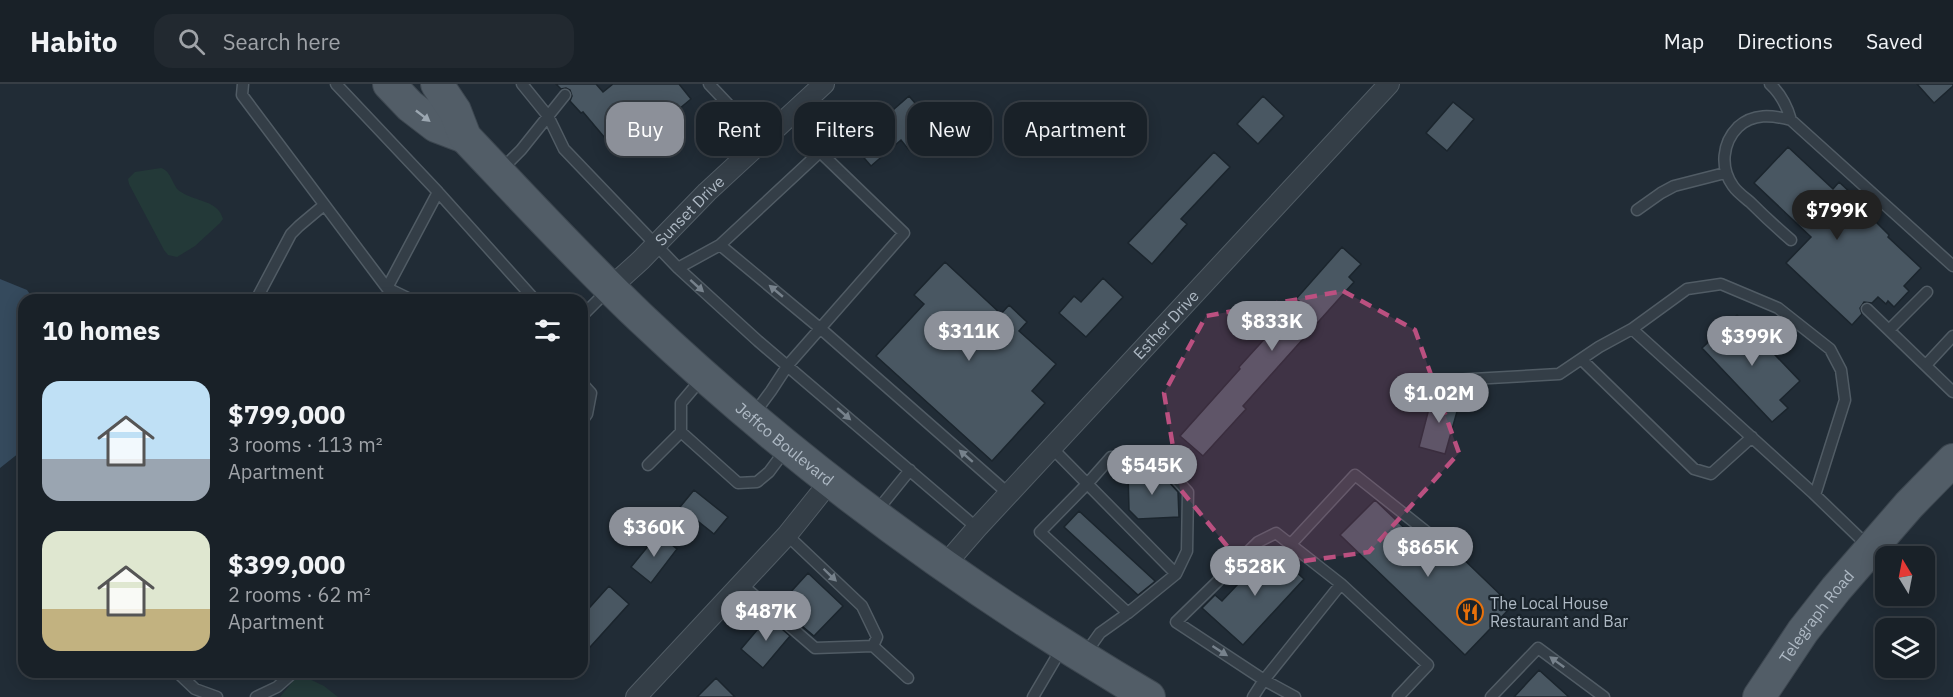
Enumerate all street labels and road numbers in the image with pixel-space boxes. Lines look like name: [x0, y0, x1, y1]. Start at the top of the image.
street label: Sunset Drive: [650, 171, 728, 250]
street label: Esther Drive: [1129, 285, 1203, 363]
street label: Jeffco Boulevard: [732, 398, 838, 490]
street label: Telegraph Road: [1775, 566, 1858, 667]

